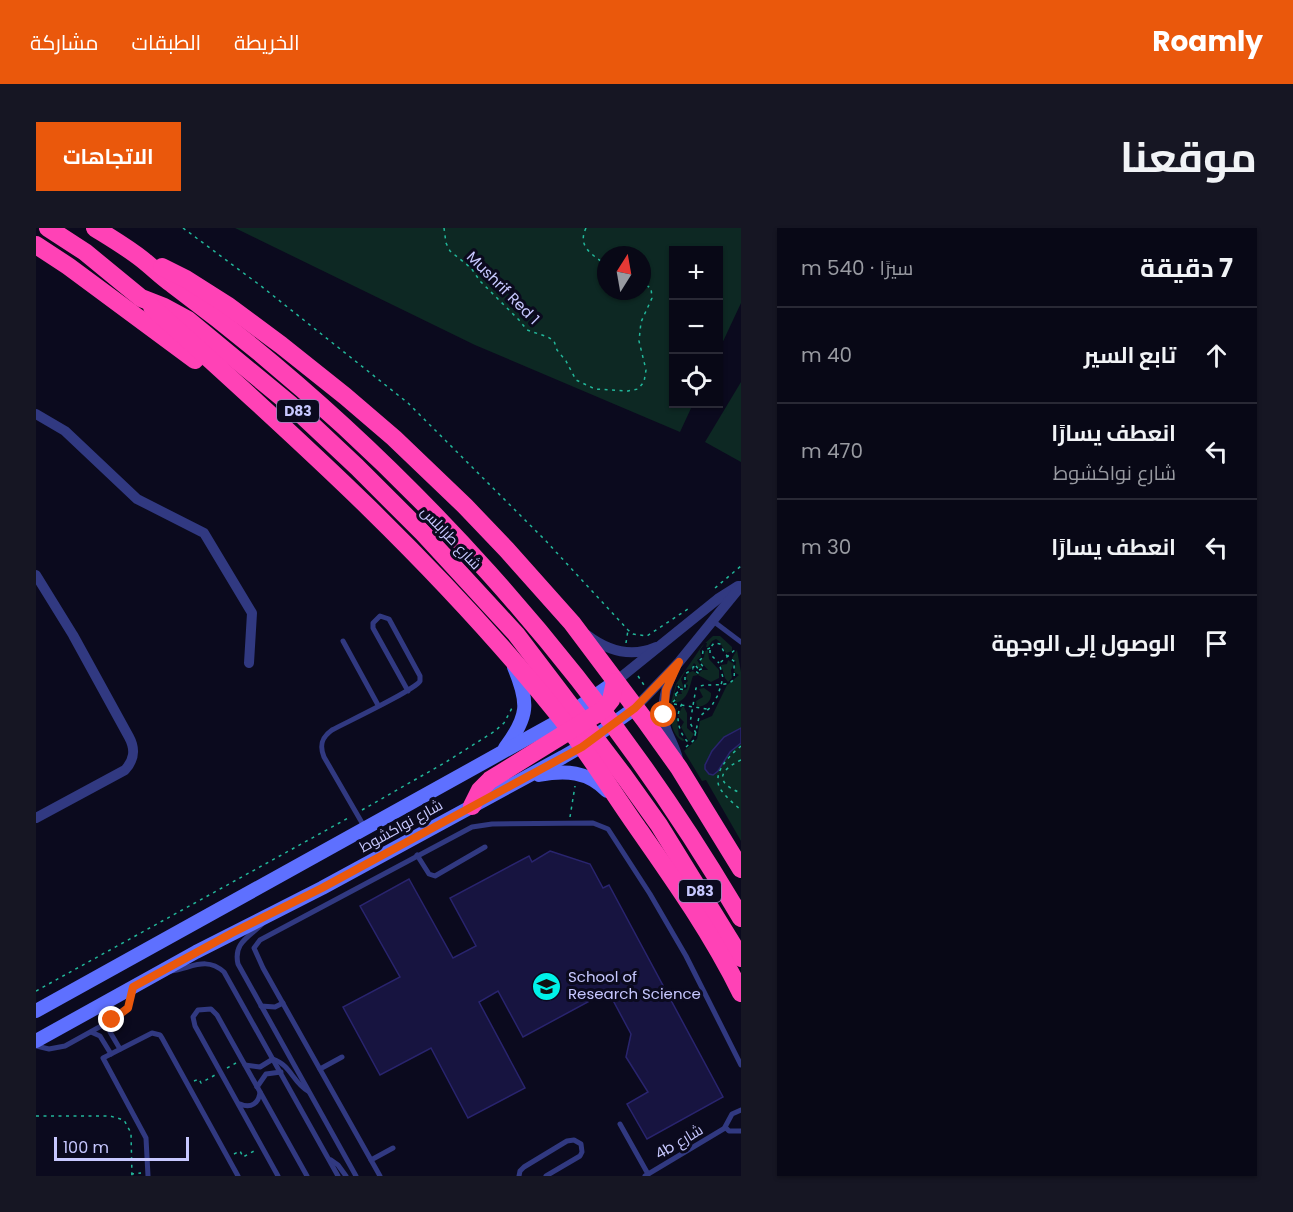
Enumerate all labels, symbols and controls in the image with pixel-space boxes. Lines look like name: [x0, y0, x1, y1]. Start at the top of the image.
text: Roamly: [1152, 22, 1263, 61]
text: مشاركة: [30, 28, 99, 57]
text: الطبقات: [132, 28, 201, 57]
text: الخريطة: [234, 28, 300, 57]
button: الاتجاهات: [36, 122, 181, 191]
text: موقعنا: [1120, 128, 1257, 187]
street label: Mushrif Red 1: [462, 246, 545, 329]
north arrow: [597, 246, 651, 300]
map controls: [669, 246, 723, 408]
button: +: [669, 246, 723, 300]
text: 7 دقيقة: [1140, 250, 1233, 286]
text: سيرًا · 540 m: [801, 254, 913, 282]
button: −: [669, 300, 723, 354]
icon: ahead: [1200, 339, 1233, 372]
text: تابع السير: [1084, 340, 1176, 371]
text: 40 m: [801, 341, 852, 369]
button: locate: [669, 354, 723, 408]
road number: D83: [277, 400, 319, 422]
text: انعطف يسارًا: [1051, 418, 1176, 449]
icon: left: [1200, 435, 1233, 468]
text: 470 m: [801, 437, 863, 465]
text: شارع نواكشوط: [1053, 459, 1176, 487]
street label: شارع طرابلس: [416, 501, 486, 575]
icon: left: [1200, 531, 1233, 564]
text: انعطف يسارًا: [1051, 532, 1176, 563]
text: 30 m: [801, 533, 851, 561]
icon: arrive: [1200, 627, 1233, 660]
text: الوصول إلى الوجهة: [991, 628, 1176, 659]
route start: [650, 701, 676, 727]
street label: شارع نواكشوط: [355, 794, 447, 858]
road number: D83: [679, 880, 721, 902]
place label: School of Research Science: [568, 966, 701, 1004]
school or university icon: School of Research Science: [531, 970, 563, 1002]
route end: [98, 1006, 124, 1032]
street label: 4b شارع: [651, 1119, 707, 1165]
scale bar: [54, 1134, 189, 1162]
text: 100 m: [63, 1136, 109, 1159]

